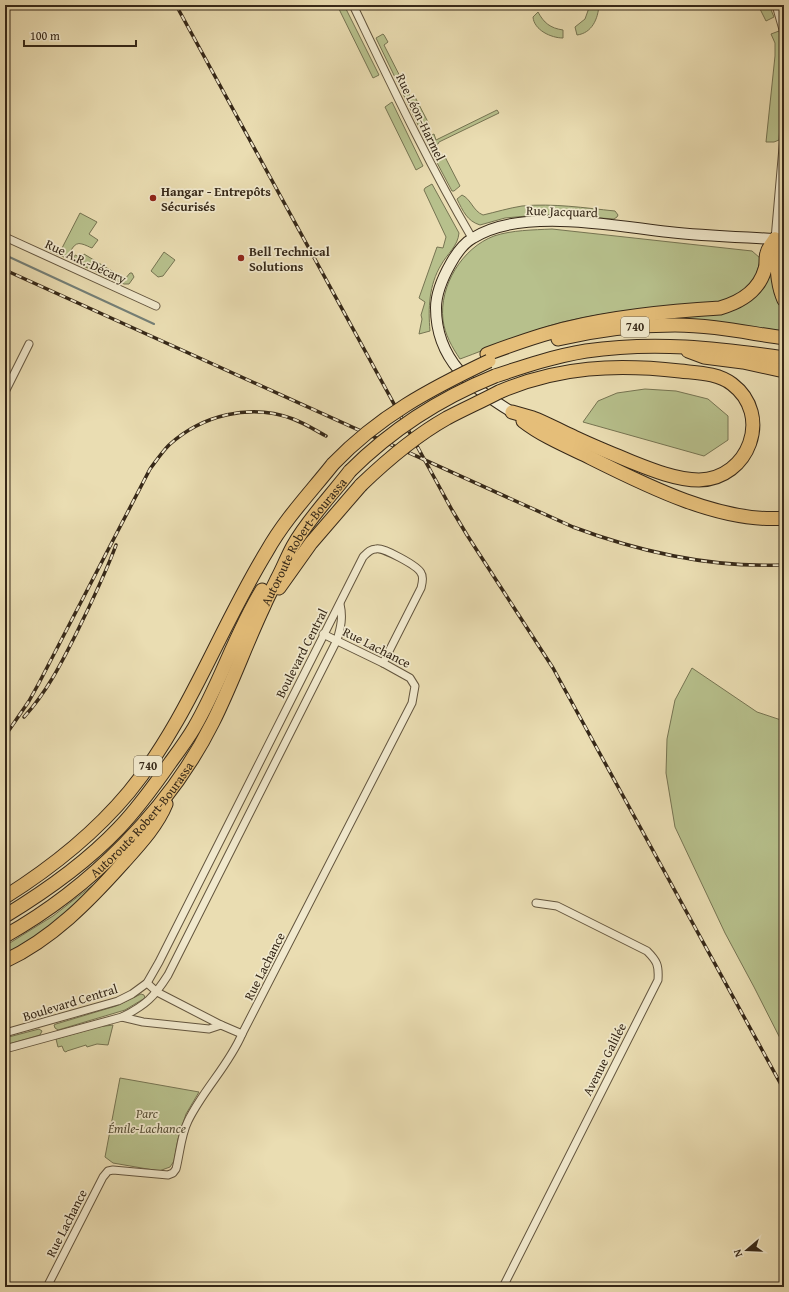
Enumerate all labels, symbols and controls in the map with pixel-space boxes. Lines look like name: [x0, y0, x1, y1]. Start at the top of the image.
scale bar: [24, 22, 136, 48]
text: 100 m: [30, 27, 60, 44]
street label: Rue Léon-Harmel: [391, 70, 450, 164]
place label: Hangar - Entrepôts Sécurisés: [161, 182, 271, 216]
marker: Hangar - Entrepôts Sécurisés: [148, 193, 158, 203]
street label: Rue Jacquard: [526, 201, 598, 222]
street label: Rue A.R.-Décary: [42, 234, 130, 289]
place label: Bell Technical Solutions: [249, 242, 330, 276]
marker: Bell Technical Solutions: [236, 253, 246, 263]
road number: 740: [621, 317, 649, 337]
street label: Autoroute Robert-Bourassa: [256, 473, 352, 609]
street label: Boulevard Central: [271, 605, 332, 701]
street label: Rue Lachance: [339, 622, 414, 673]
road number: 740: [134, 756, 162, 776]
street label: Autoroute Robert-Bourassa: [86, 757, 199, 882]
street label: Rue Lachance: [239, 929, 290, 1004]
street label: Boulevard Central: [20, 979, 120, 1026]
street label: Avenue Galilée: [578, 1019, 631, 1099]
park label: Parc Émile-Lachance: [107, 1104, 186, 1138]
street label: Rue Lachance: [41, 1186, 92, 1261]
north arrow: [727, 1230, 767, 1270]
text: N: [729, 1247, 746, 1259]

